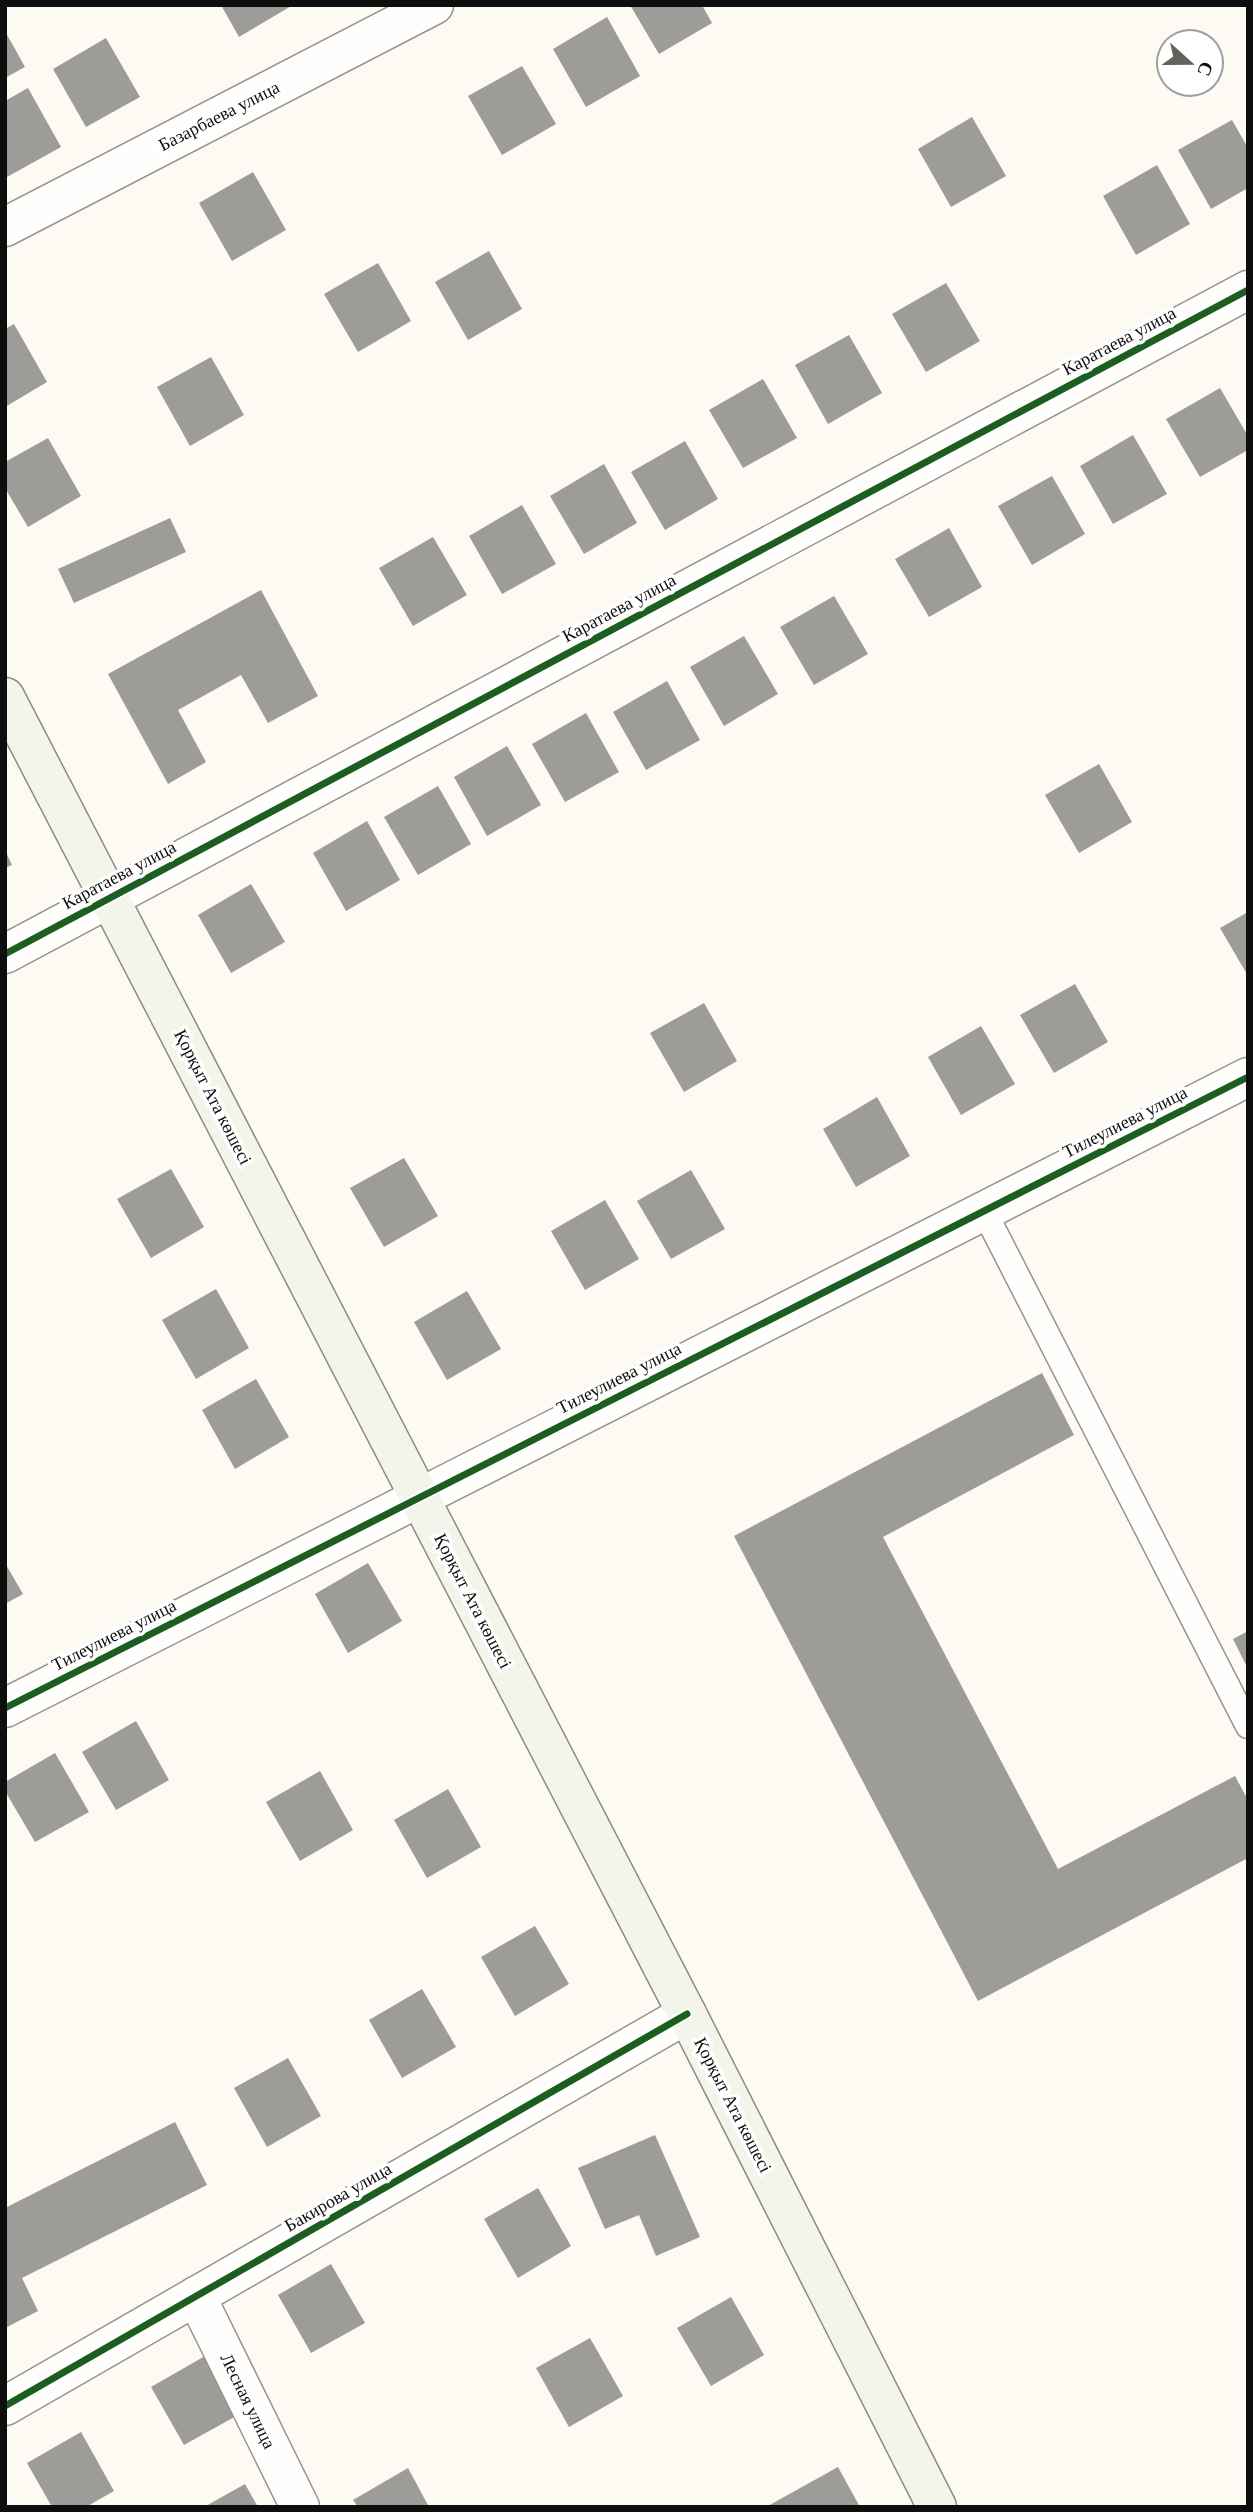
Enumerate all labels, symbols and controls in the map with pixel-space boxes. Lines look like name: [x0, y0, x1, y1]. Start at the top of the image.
north arrow: [1155, 28, 1225, 98]
text: С: [1193, 59, 1218, 79]
street label: Базарбаева улица: [155, 77, 283, 155]
street label: Каратаева улица: [1059, 303, 1179, 379]
street label: Каратаева улица: [559, 570, 679, 646]
street label: Каратаева улица: [59, 837, 179, 913]
street label: Қорқыт Ата көшесі: [170, 1026, 256, 1168]
street label: Тилеулиева улица: [1060, 1082, 1190, 1162]
street label: Тилеулиева улица: [554, 1338, 684, 1418]
street label: Қорқыт Ата көшесі: [430, 1530, 516, 1672]
street label: Тилеулиева улица: [49, 1595, 179, 1675]
street label: Қорқыт Ата көшесі: [690, 2034, 776, 2176]
street label: Бакирова улица: [281, 2158, 395, 2236]
street label: Лесная улица: [216, 2350, 280, 2452]

